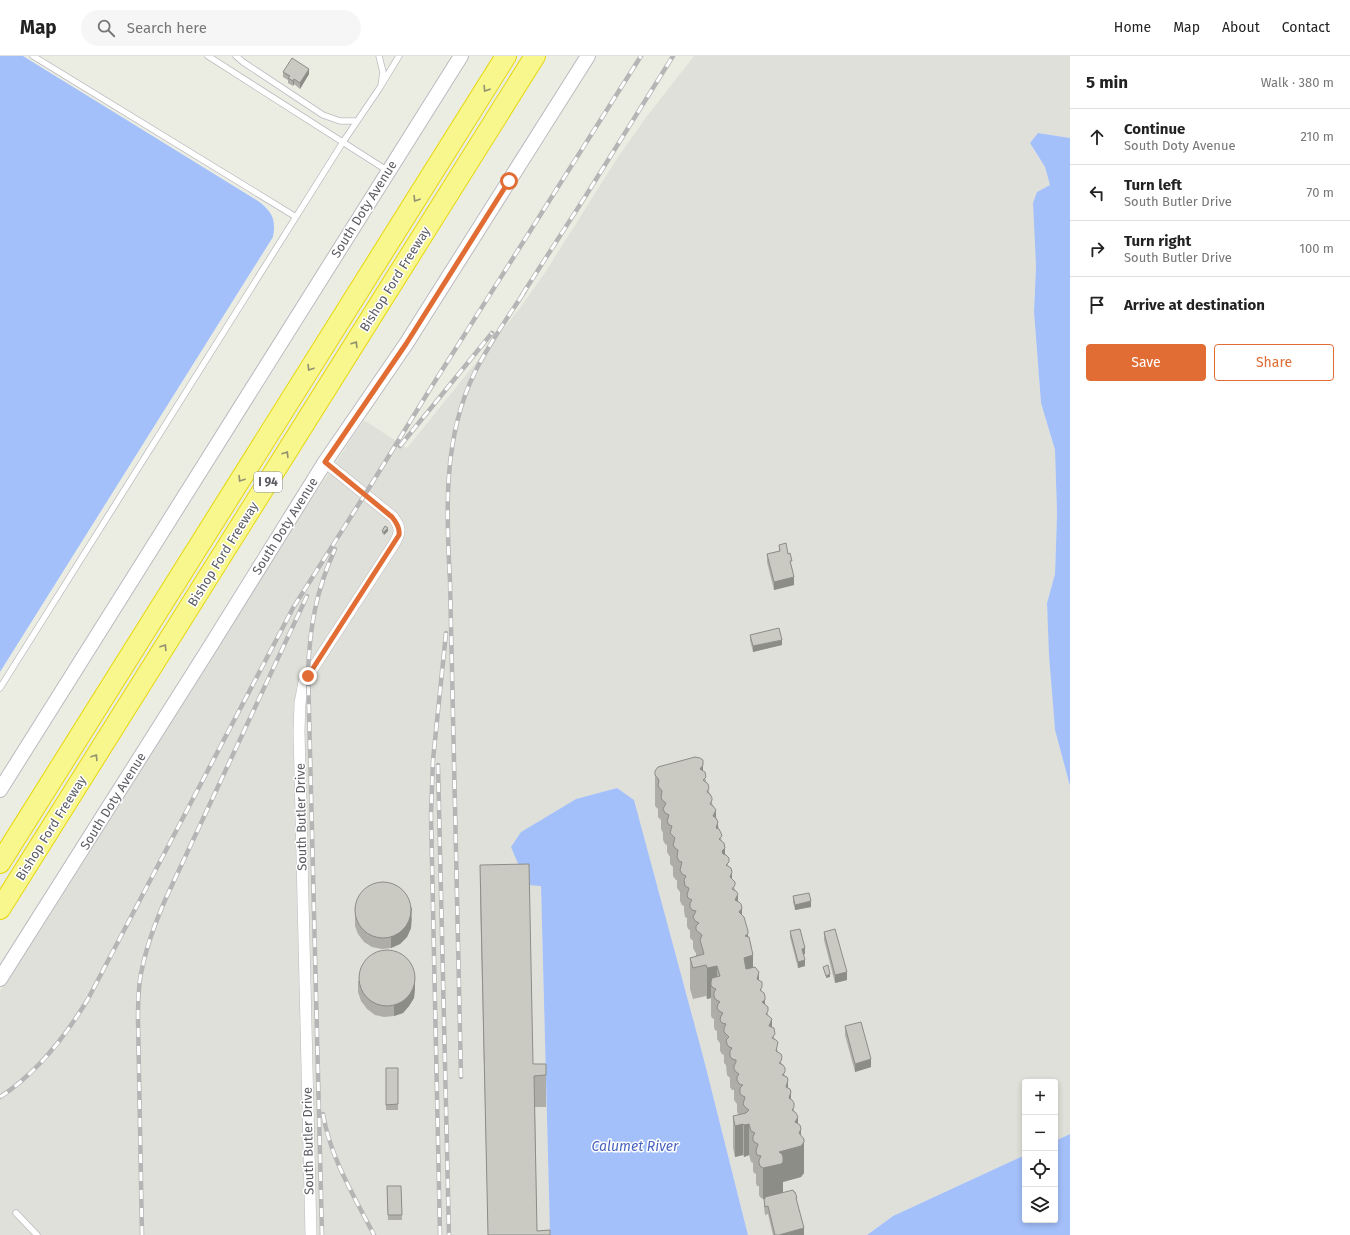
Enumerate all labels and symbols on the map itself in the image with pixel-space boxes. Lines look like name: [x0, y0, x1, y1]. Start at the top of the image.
one-way arrow: [483, 85, 490, 92]
street label: South Doty Avenue: [328, 158, 400, 260]
route start: [500, 172, 518, 190]
one-way arrow: [414, 195, 421, 202]
street label: Bishop Ford Freeway: [357, 223, 434, 334]
one-way arrow: [350, 341, 358, 348]
one-way arrow: [307, 364, 315, 371]
one-way arrow: [281, 451, 288, 458]
road number: I 94: [254, 472, 282, 492]
one-way arrow: [239, 474, 246, 481]
street label: South Doty Avenue: [249, 475, 321, 577]
street label: Bishop Ford Freeway: [185, 498, 262, 609]
one-way arrow: [160, 644, 167, 651]
route end: [299, 667, 317, 685]
street label: South Doty Avenue: [77, 750, 149, 852]
one-way arrow: [90, 754, 98, 761]
street label: South Butler Drive: [293, 763, 309, 871]
street label: Bishop Ford Freeway: [13, 772, 90, 883]
street label: South Butler Drive: [300, 1087, 316, 1195]
water label: Calumet River: [592, 1138, 679, 1155]

